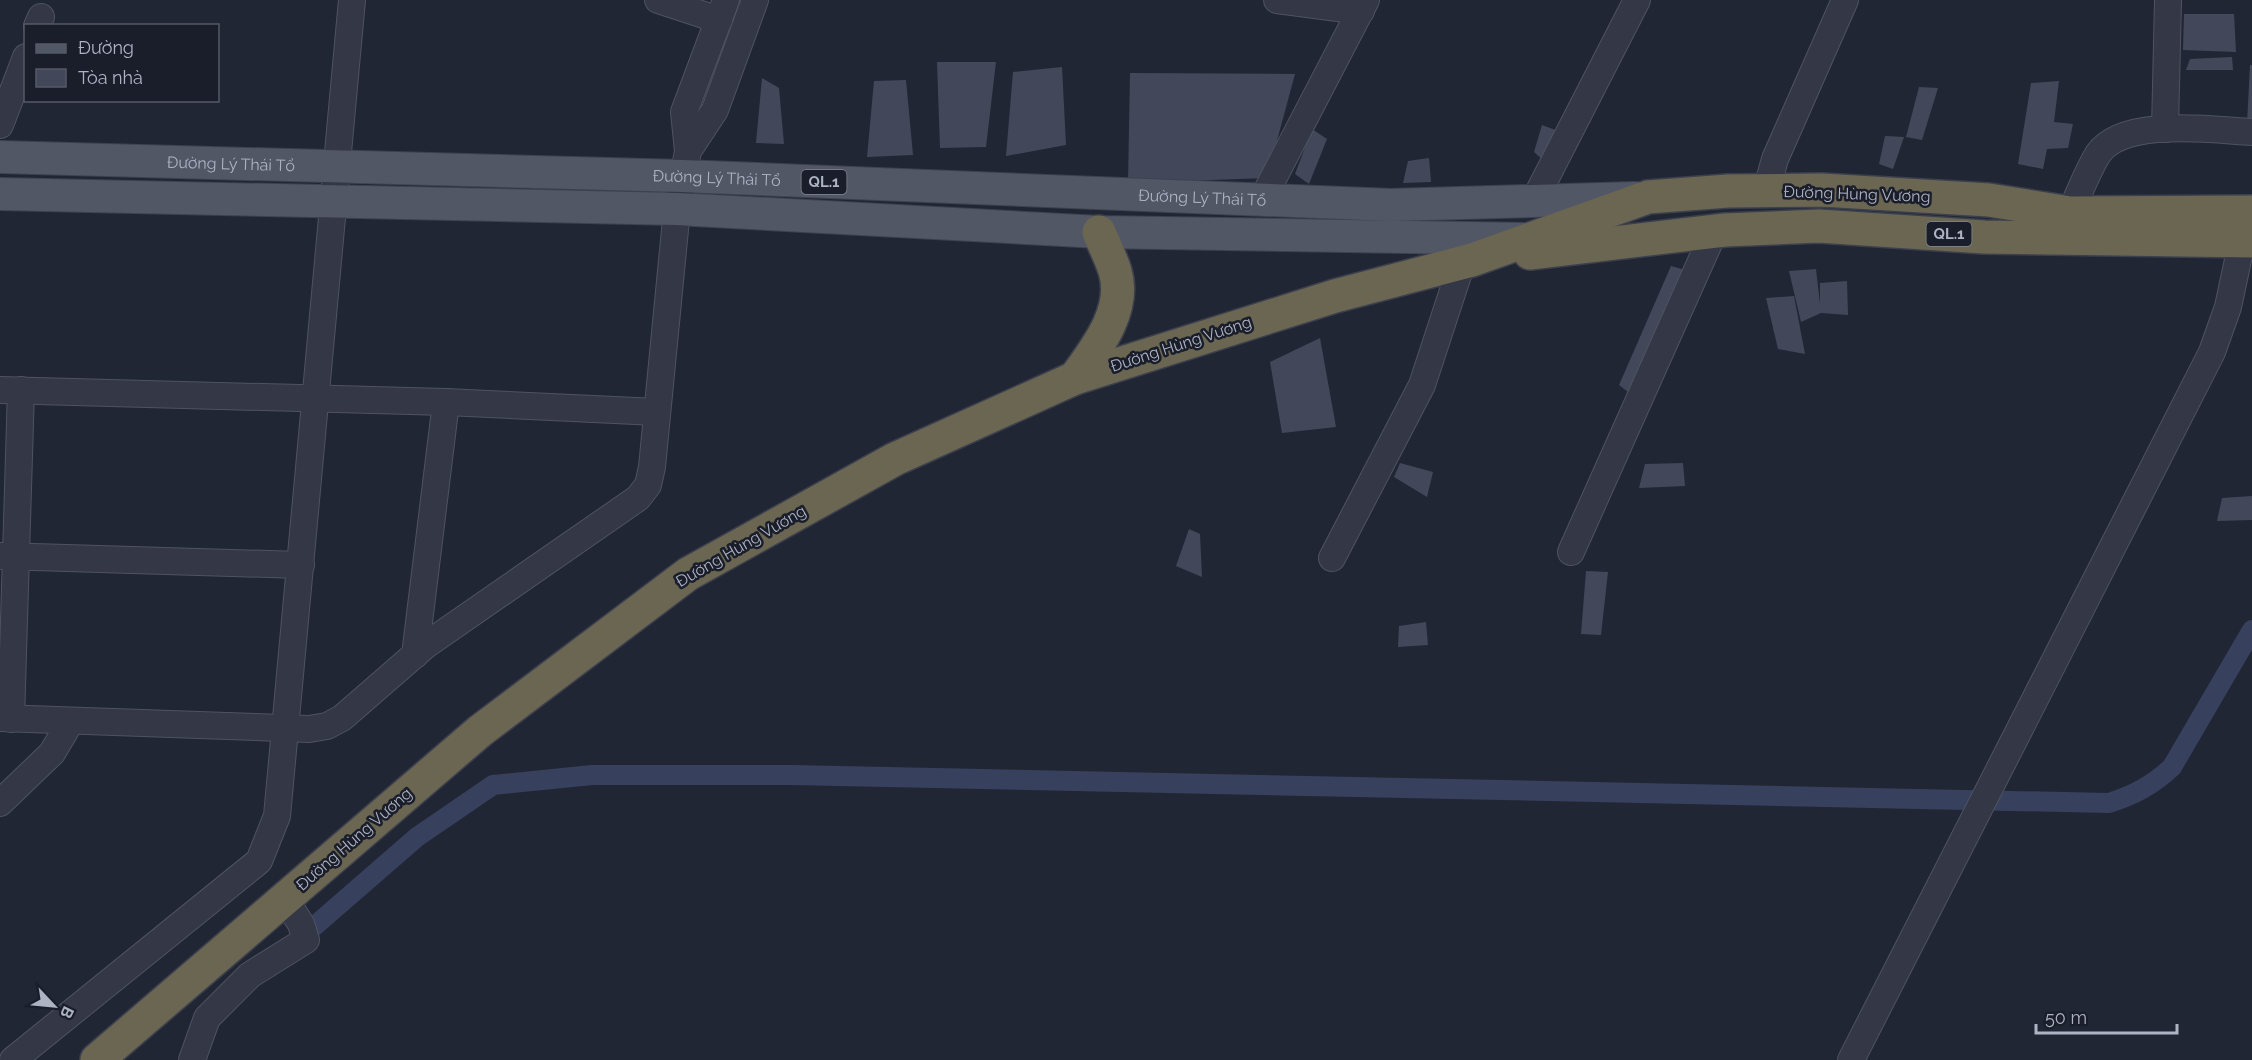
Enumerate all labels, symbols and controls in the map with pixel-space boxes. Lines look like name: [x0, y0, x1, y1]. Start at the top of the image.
legend: [24, 24, 219, 102]
text: Đường: [78, 37, 134, 58]
text: Tòa nhà: [78, 67, 143, 88]
street label: Đường Lý Thái Tổ: [167, 152, 295, 175]
street label: Đường Lý Thái Tổ: [652, 166, 781, 190]
road number: QL.1: [802, 170, 846, 194]
street label: Đường Hùng Vương: [1783, 182, 1931, 206]
street label: Đường Lý Thái Tổ: [1138, 185, 1267, 209]
road number: QL.1: [1926, 222, 1972, 246]
street label: Đường Hùng Vương: [1108, 312, 1254, 376]
street label: Đường Hùng Vương: [673, 501, 809, 591]
street label: Đường Hùng Vương: [292, 784, 416, 894]
north arrow: [24, 976, 84, 1036]
scale bar: [2036, 997, 2177, 1035]
text: B: [56, 1003, 78, 1022]
text: 50 m: [2045, 1007, 2087, 1028]

